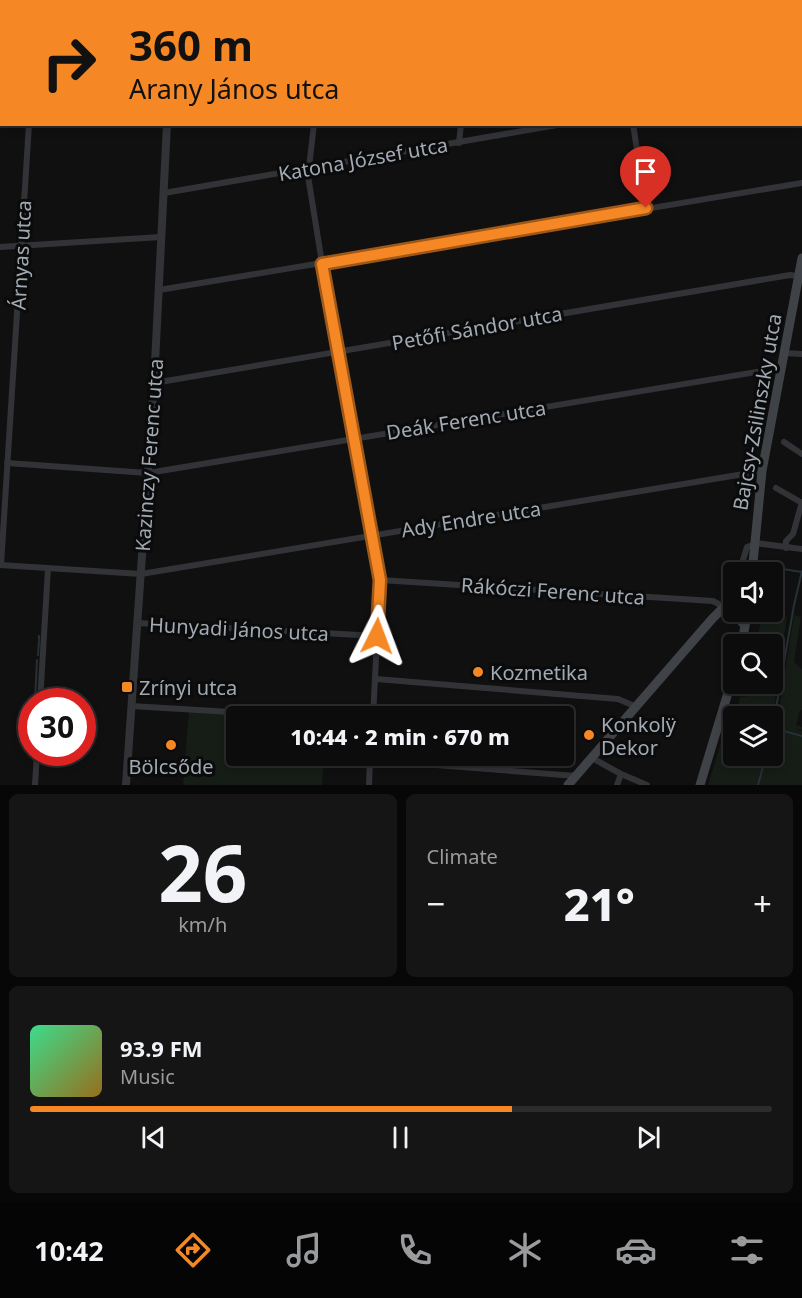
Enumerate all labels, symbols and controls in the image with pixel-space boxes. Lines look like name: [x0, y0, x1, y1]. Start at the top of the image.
text: 360 m: [129, 16, 253, 73]
icon: right: [30, 24, 108, 102]
text: Arany János utca: [129, 70, 340, 107]
street label: Katona József utca: [276, 131, 450, 187]
pin: [620, 146, 671, 208]
icon: arrive: [629, 155, 662, 188]
street label: Árnyas utca: [5, 199, 37, 311]
street label: Petőfi Sándor utca: [390, 300, 564, 356]
street label: Bajcsy-Zsilinszky utca: [726, 311, 788, 513]
street label: Kazinczy Ferenc utca: [129, 358, 169, 552]
street label: Deák Ferenc utca: [384, 394, 548, 446]
street label: Ady Endre utca: [399, 495, 543, 543]
map controls: [723, 562, 783, 766]
button: sound: [723, 562, 783, 622]
street label: Rákóczi Ferenc utca: [460, 571, 646, 611]
position arrow: [345, 604, 409, 668]
street label: Hunyadi János utca: [148, 611, 330, 647]
button: search: [723, 634, 783, 694]
place label: Kozmetika: [490, 659, 588, 686]
marker: Kozmetika: [471, 665, 485, 679]
place label: Zrínyi utca: [139, 674, 237, 701]
marker: Zrínyi utca: [120, 680, 134, 694]
speed limit sign: 30: [18, 688, 96, 766]
button: layers: [723, 706, 783, 766]
place label: Konkolÿ Dekor: [601, 711, 677, 761]
text: 10:44 · 2 min · 670 m: [290, 721, 510, 751]
marker: Konkolÿ Dekor: [582, 728, 596, 742]
marker: Bölcsőde: [164, 738, 178, 752]
place label: Bölcsőde: [128, 753, 214, 780]
text: 26: [158, 819, 247, 925]
text: Climate: [427, 843, 498, 870]
text: 21°: [564, 873, 635, 934]
text: −: [427, 881, 445, 926]
text: +: [753, 881, 772, 926]
text: km/h: [178, 911, 227, 938]
text: 93.9 FM: [120, 1033, 202, 1063]
text: Music: [120, 1063, 175, 1090]
icon: previous: [137, 1121, 170, 1154]
icon: pause: [384, 1121, 417, 1154]
icon: next: [632, 1121, 665, 1154]
icon: directions: [172, 1229, 214, 1271]
icon: music: [283, 1229, 325, 1271]
icon: phone: [394, 1229, 436, 1271]
icon: climate: [504, 1229, 546, 1271]
icon: car: [615, 1229, 657, 1271]
icon: filters: [726, 1229, 768, 1271]
text: 10:42: [34, 1232, 104, 1269]

